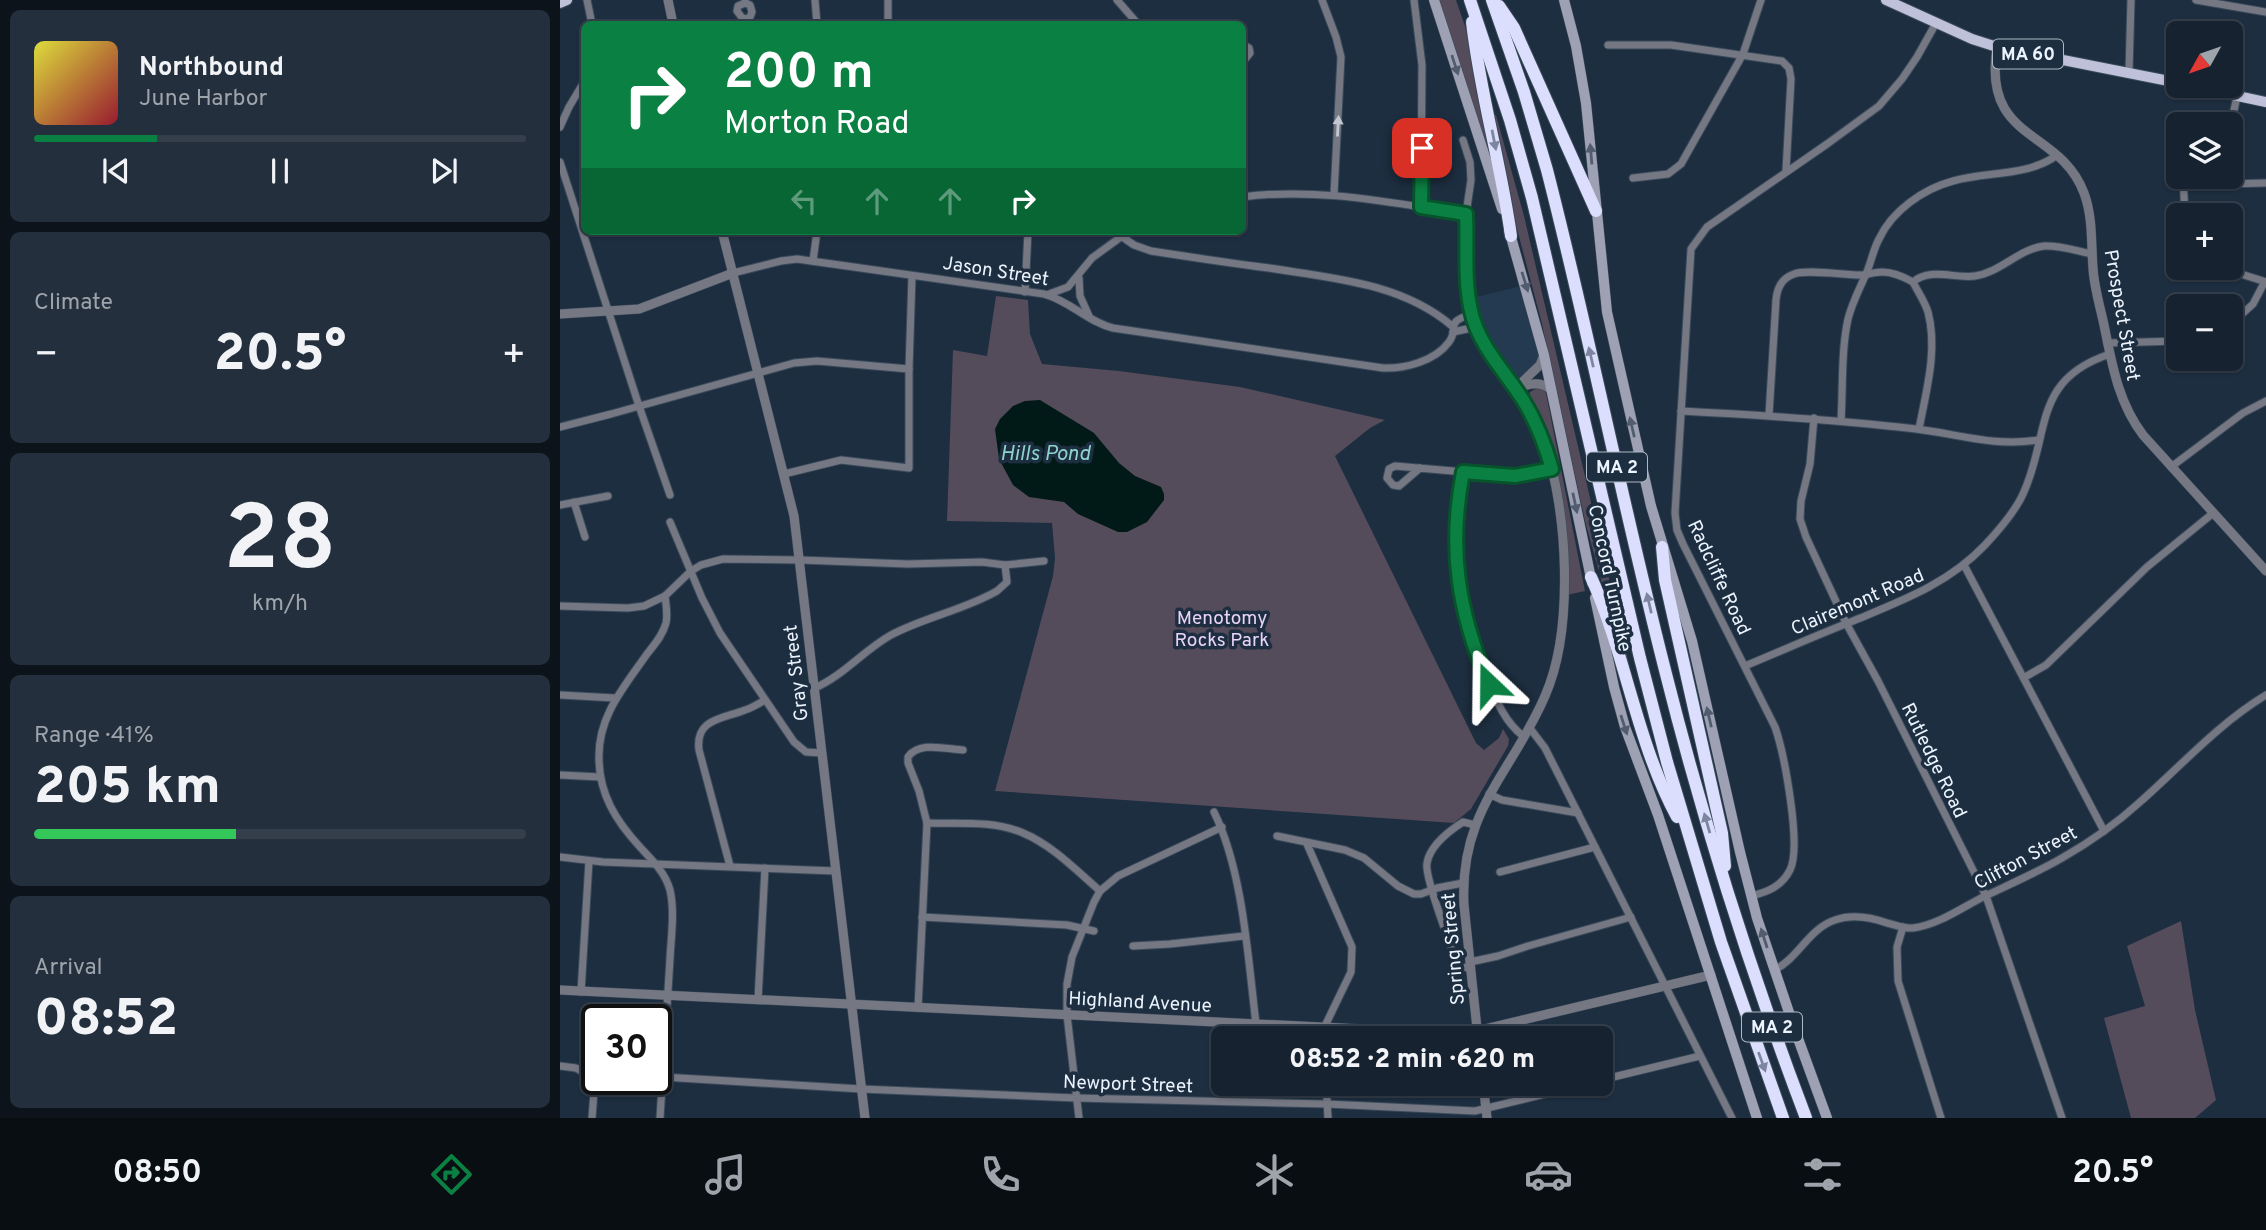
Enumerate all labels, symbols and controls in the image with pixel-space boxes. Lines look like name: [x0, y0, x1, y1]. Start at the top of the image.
north arrow: [2166, 21, 2244, 98]
map controls: [2166, 21, 2243, 371]
road number: MA 60: [1993, 40, 2063, 68]
text: 200 m: [724, 44, 874, 106]
icon: right: [609, 49, 700, 140]
text: Northbound: [139, 52, 284, 85]
one-way arrow: [1450, 55, 1461, 76]
text: June Harbor: [139, 85, 267, 114]
text: Morton Road: [724, 105, 910, 145]
button: layers: [2166, 112, 2243, 189]
one-way arrow: [1333, 115, 1344, 137]
pin: [1392, 118, 1452, 178]
icon: arrive: [1403, 129, 1441, 167]
one-way arrow: [1488, 129, 1499, 151]
one-way arrow: [1585, 143, 1596, 165]
icon: previous: [97, 152, 135, 190]
icon: pause: [261, 152, 299, 190]
icon: next: [425, 152, 463, 190]
icon: left: [785, 182, 823, 220]
icon: ahead: [858, 182, 896, 220]
icon: ahead: [931, 182, 969, 220]
icon: right: [1004, 182, 1042, 220]
button: +: [2166, 203, 2243, 280]
street label: Prospect Street: [2098, 248, 2144, 383]
street label: Jason Street: [941, 252, 1050, 292]
one-way arrow: [1520, 271, 1530, 292]
text: Climate: [34, 289, 113, 318]
button: −: [2166, 294, 2243, 371]
text: 20.5°: [214, 323, 346, 389]
text: −: [34, 332, 59, 381]
text: +: [501, 332, 526, 381]
one-way arrow: [1586, 346, 1597, 368]
one-way arrow: [1627, 416, 1638, 438]
water label: Hills Pond: [1000, 441, 1092, 468]
road number: MA 2: [1587, 452, 1647, 481]
text: 28: [224, 487, 336, 602]
one-way arrow: [1570, 492, 1581, 514]
street label: Concord Turnpike: [1582, 503, 1636, 654]
street label: Radcliffe Road: [1681, 516, 1755, 639]
street label: Clairemont Road: [1788, 564, 1928, 642]
text: km/h: [252, 590, 308, 619]
one-way arrow: [1643, 592, 1654, 614]
park label: Menotomy Rocks Park: [1175, 607, 1269, 653]
street label: Gray Street: [779, 623, 815, 722]
position arrow: [1452, 647, 1526, 721]
street label: Rutledge Road: [1895, 699, 1971, 822]
one-way arrow: [1704, 706, 1715, 728]
one-way arrow: [1620, 715, 1630, 736]
text: Range · 41%: [34, 722, 154, 751]
text: 205 km: [34, 756, 221, 822]
one-way arrow: [1701, 812, 1711, 833]
street label: Clifton Street: [1970, 822, 2082, 896]
street label: Spring Street: [1437, 892, 1471, 1006]
one-way arrow: [1758, 928, 1769, 949]
text: Arrival: [34, 954, 103, 983]
street label: Highland Avenue: [1068, 987, 1212, 1019]
text: 08:52: [34, 988, 178, 1054]
speed limit sign: 30: [581, 1004, 672, 1095]
road number: MA 2: [1742, 1012, 1802, 1042]
text: 08:52 · 2 min · 620 m: [1289, 1044, 1535, 1077]
one-way arrow: [1757, 1051, 1768, 1072]
street label: Newport Street: [1062, 1071, 1193, 1099]
icon: directions: [427, 1150, 476, 1199]
icon: music: [701, 1150, 750, 1199]
icon: phone: [976, 1150, 1025, 1199]
icon: climate: [1250, 1150, 1299, 1199]
icon: car: [1524, 1150, 1573, 1199]
icon: filters: [1798, 1150, 1847, 1199]
text: 08:50: [113, 1154, 202, 1194]
text: 20.5°: [2072, 1154, 2153, 1194]

